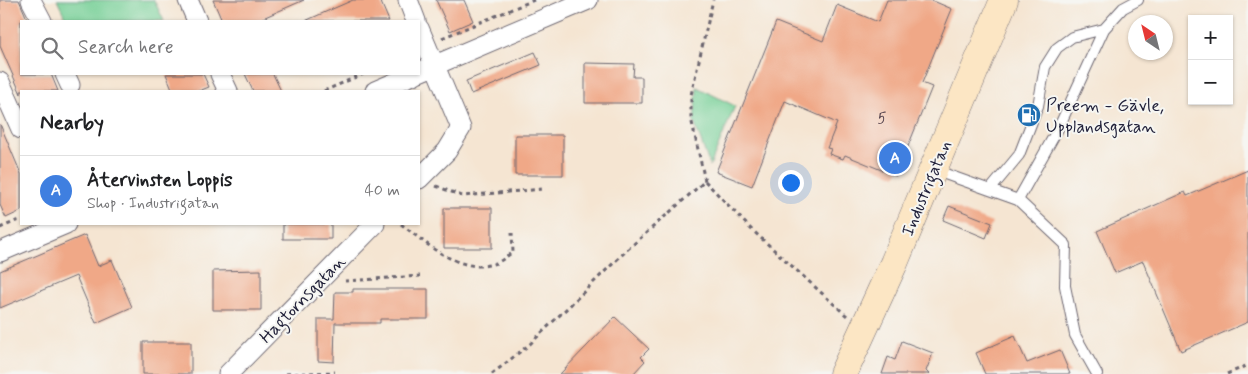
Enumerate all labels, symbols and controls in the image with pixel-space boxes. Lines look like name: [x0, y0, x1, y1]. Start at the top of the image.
north arrow: [1128, 15, 1173, 60]
map controls: [1188, 15, 1233, 105]
button: +: [1188, 15, 1233, 60]
search box: [20, 20, 420, 75]
icon: search: [38, 34, 66, 62]
text: Search here: [78, 35, 174, 60]
button: −: [1188, 60, 1233, 105]
place label: Preem - Gävle, Upplandsgatan: [1046, 94, 1164, 139]
fuel station icon: Preem - Gävle, Upplandsgatan: [1016, 102, 1042, 128]
text: Nearby: [40, 109, 104, 137]
house number: 5: [877, 109, 887, 129]
street label: Industrigatan: [896, 137, 960, 241]
pin: A: [879, 139, 911, 177]
text: Återvinsten Loppis: [87, 168, 233, 193]
your location: [778, 170, 804, 196]
text: A: [51, 180, 61, 201]
text: 40 m: [364, 180, 400, 201]
text: Shop · Industrigatan: [87, 193, 219, 214]
street label: Hagtornsgatan: [254, 250, 352, 350]

